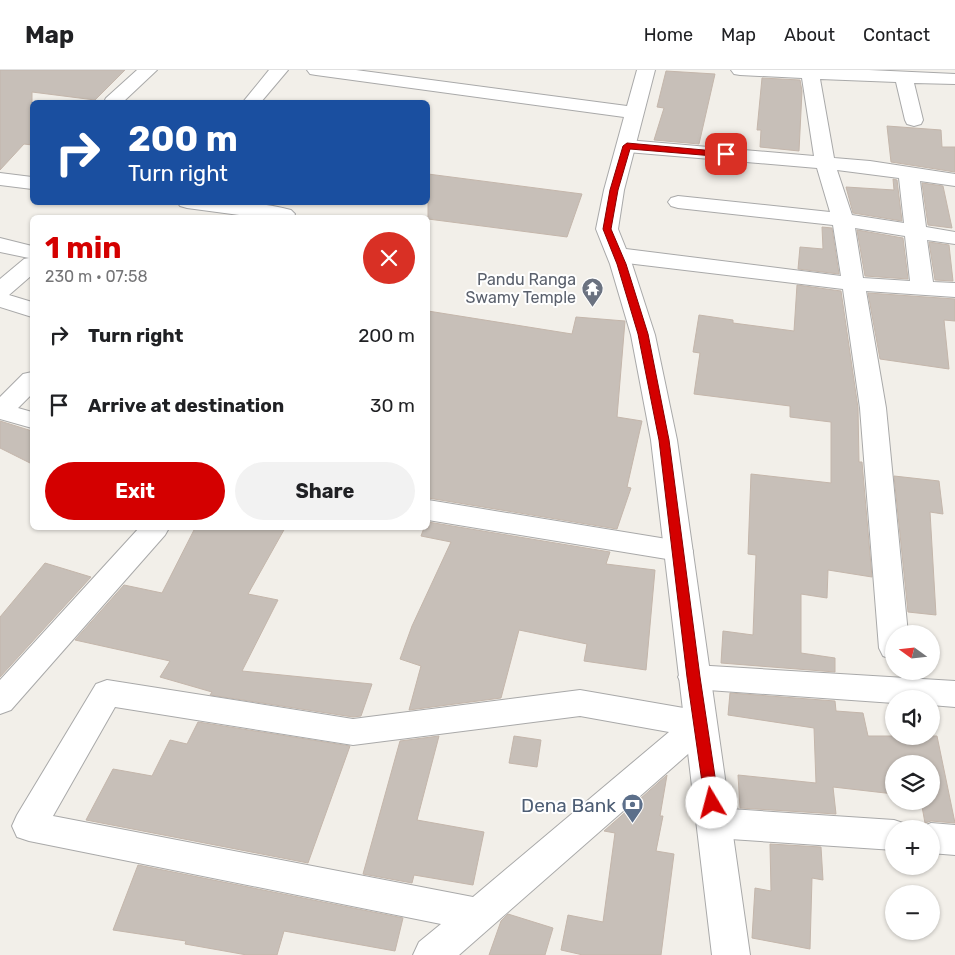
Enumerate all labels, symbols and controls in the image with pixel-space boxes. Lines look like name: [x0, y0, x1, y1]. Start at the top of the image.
text: Map: [25, 21, 74, 49]
text: Home: [644, 24, 693, 46]
text: Map: [721, 24, 756, 46]
text: About: [784, 24, 835, 46]
text: Contact: [863, 24, 930, 46]
text: 200 m: [128, 118, 238, 160]
icon: right: [45, 120, 110, 185]
pin: [705, 133, 747, 175]
icon: arrive: [712, 140, 740, 168]
text: Turn right: [128, 160, 228, 187]
text: 1 min: [45, 230, 122, 266]
button: close: [363, 232, 415, 284]
text: 230 m · 07:58: [45, 267, 148, 286]
place label: Pandu Ranga Swamy Temple: [465, 270, 576, 307]
temple icon: Pandu Ranga Swamy Temple: [580, 276, 604, 307]
icon: right: [45, 321, 73, 349]
text: Turn right: [88, 324, 183, 347]
text: 200 m: [358, 324, 415, 347]
icon: arrive: [45, 391, 73, 419]
text: Arrive at destination: [88, 394, 284, 417]
text: 30 m: [370, 394, 415, 417]
button: Exit: [45, 462, 225, 520]
button: Share: [235, 462, 415, 520]
north arrow: [885, 625, 940, 680]
map controls: [885, 625, 940, 940]
button: sound: [885, 690, 940, 745]
button: layers: [885, 755, 940, 810]
position arrow: [685, 776, 737, 828]
bank icon: Dena Bank: [620, 793, 644, 824]
place label: Dena Bank: [521, 794, 616, 817]
button: +: [885, 820, 940, 875]
button: −: [885, 885, 940, 940]

